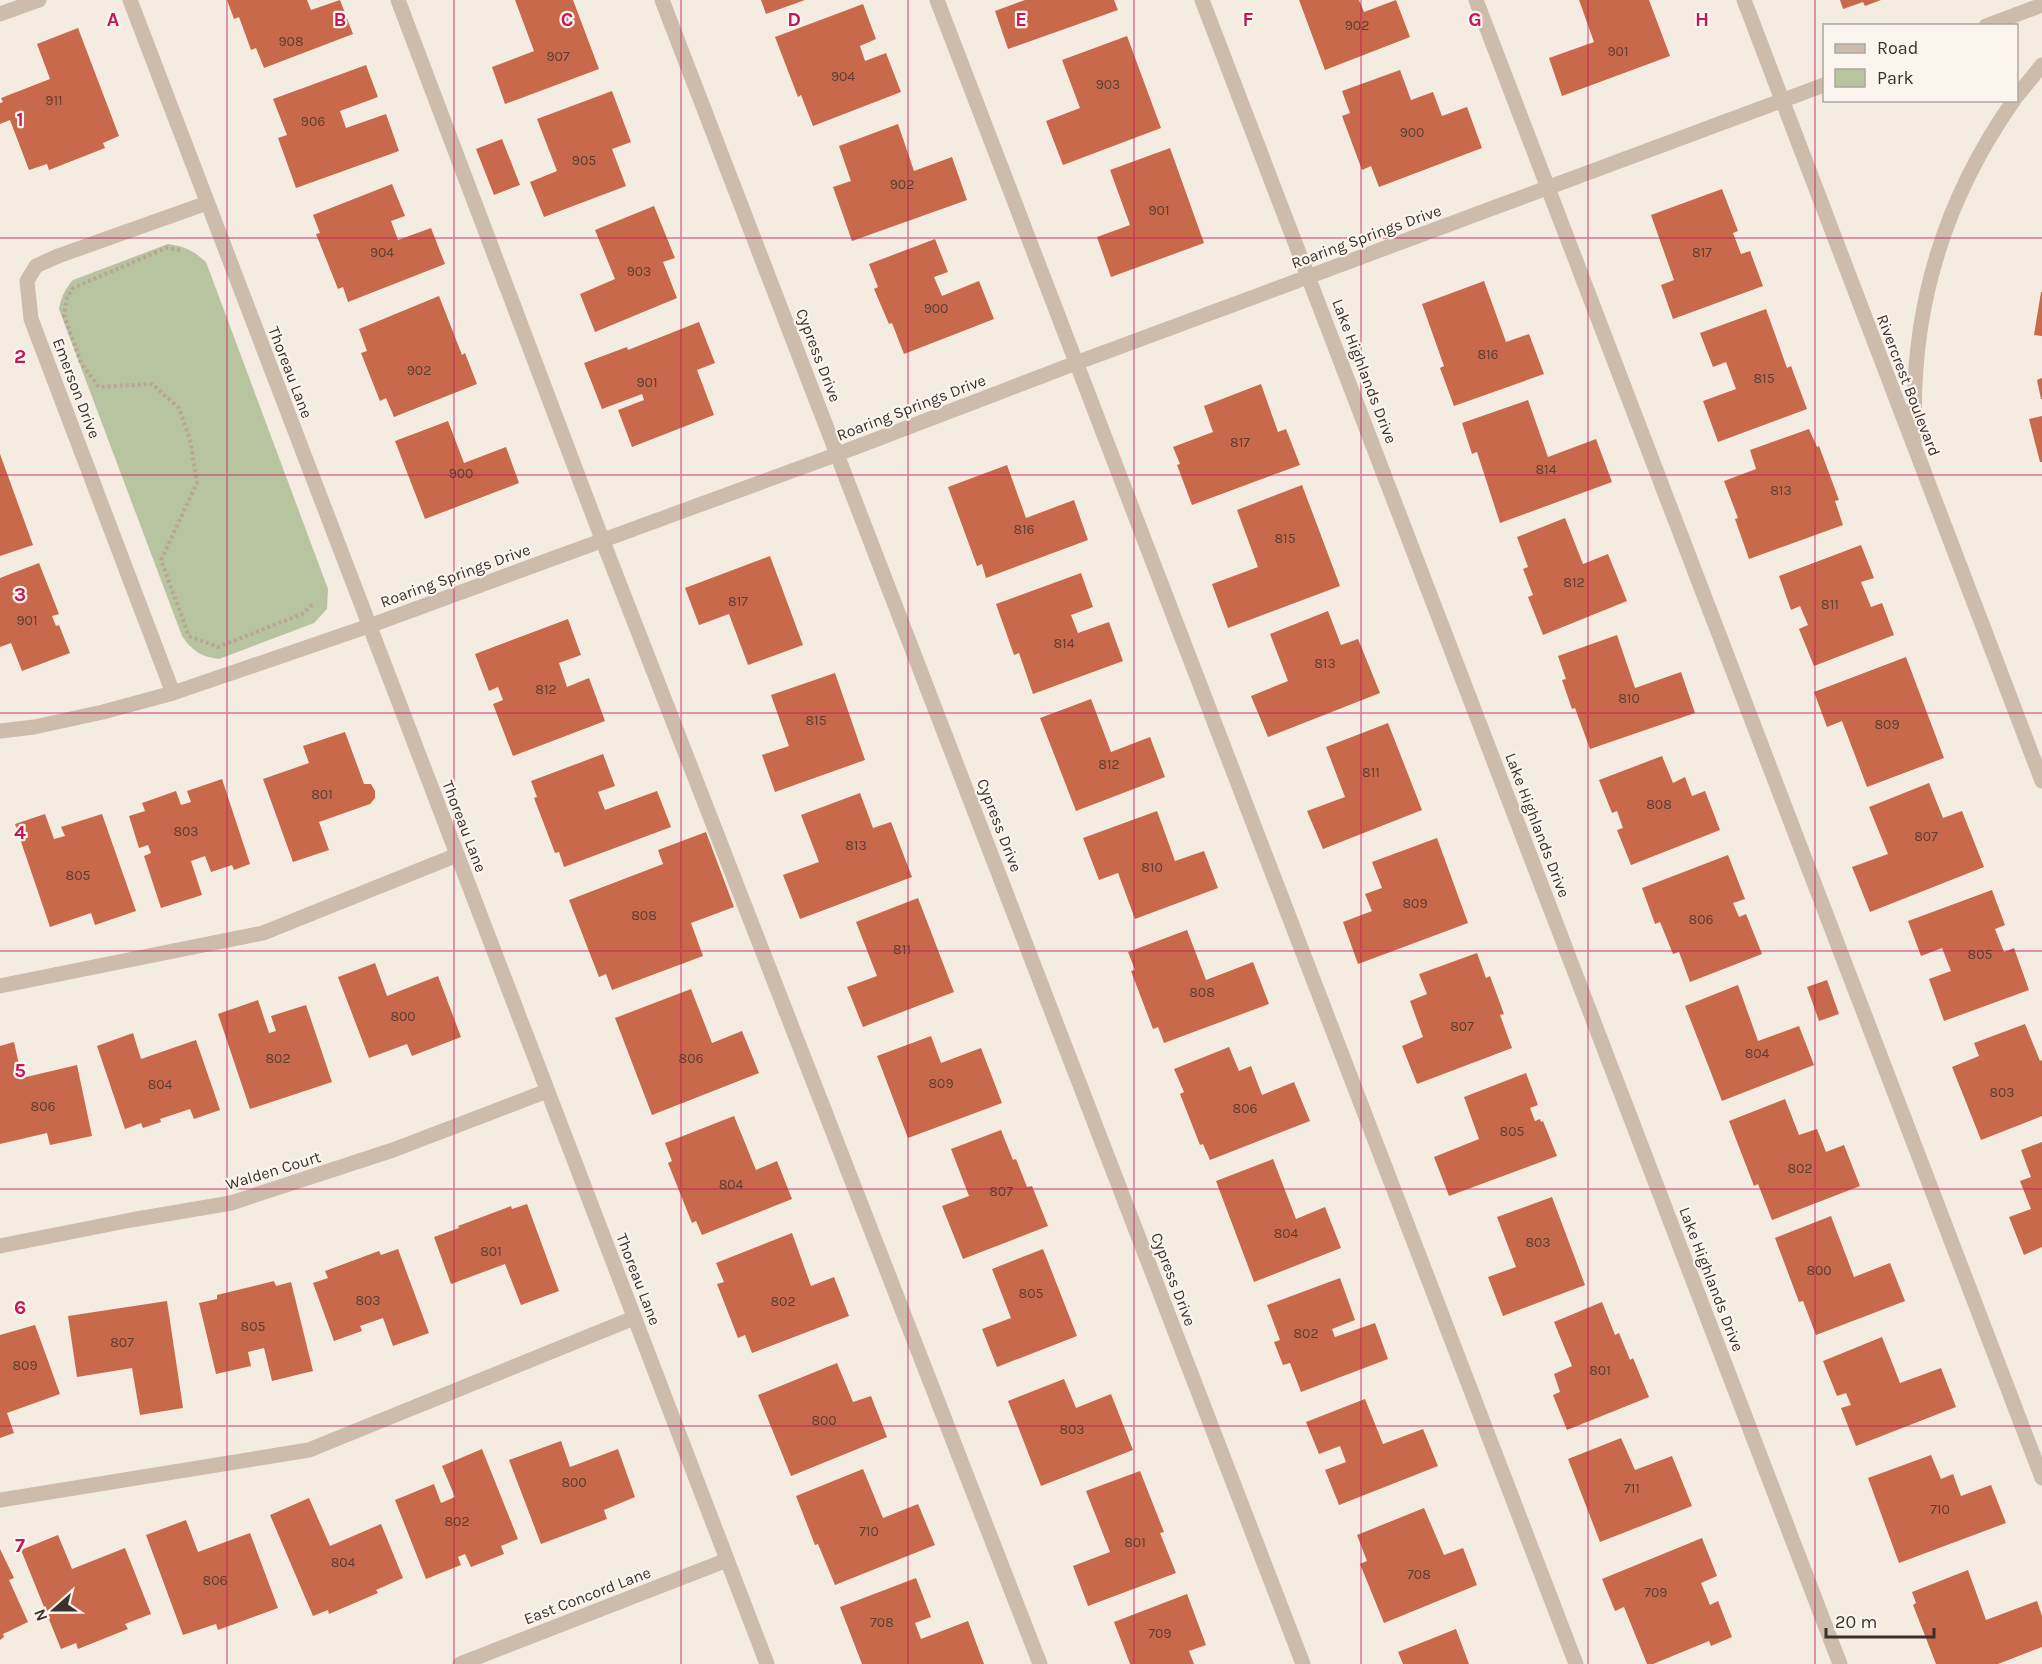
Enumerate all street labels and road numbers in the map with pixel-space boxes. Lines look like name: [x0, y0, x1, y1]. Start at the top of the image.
street label: Roaring Springs Drive: [1289, 200, 1444, 272]
street label: Lake Highlands Drive: [1328, 296, 1401, 446]
street label: Cypress Drive: [792, 306, 845, 405]
street label: Rivercrest Boulevard: [1873, 312, 1944, 459]
street label: Thoreau Lane: [264, 324, 317, 421]
street label: Emerson Drive: [49, 335, 104, 441]
street label: Roaring Springs Drive: [834, 370, 988, 445]
street label: Roaring Springs Drive: [378, 539, 533, 611]
street label: Lake Highlands Drive: [1501, 750, 1574, 900]
street label: Cypress Drive: [973, 776, 1026, 875]
street label: Thoreau Lane: [438, 778, 491, 875]
street label: Walden Court: [223, 1147, 323, 1194]
street label: Lake Highlands Drive: [1675, 1204, 1748, 1354]
street label: Cypress Drive: [1147, 1230, 1200, 1329]
street label: Thoreau Lane: [612, 1231, 665, 1328]
street label: East Concord Lane: [521, 1563, 653, 1628]

